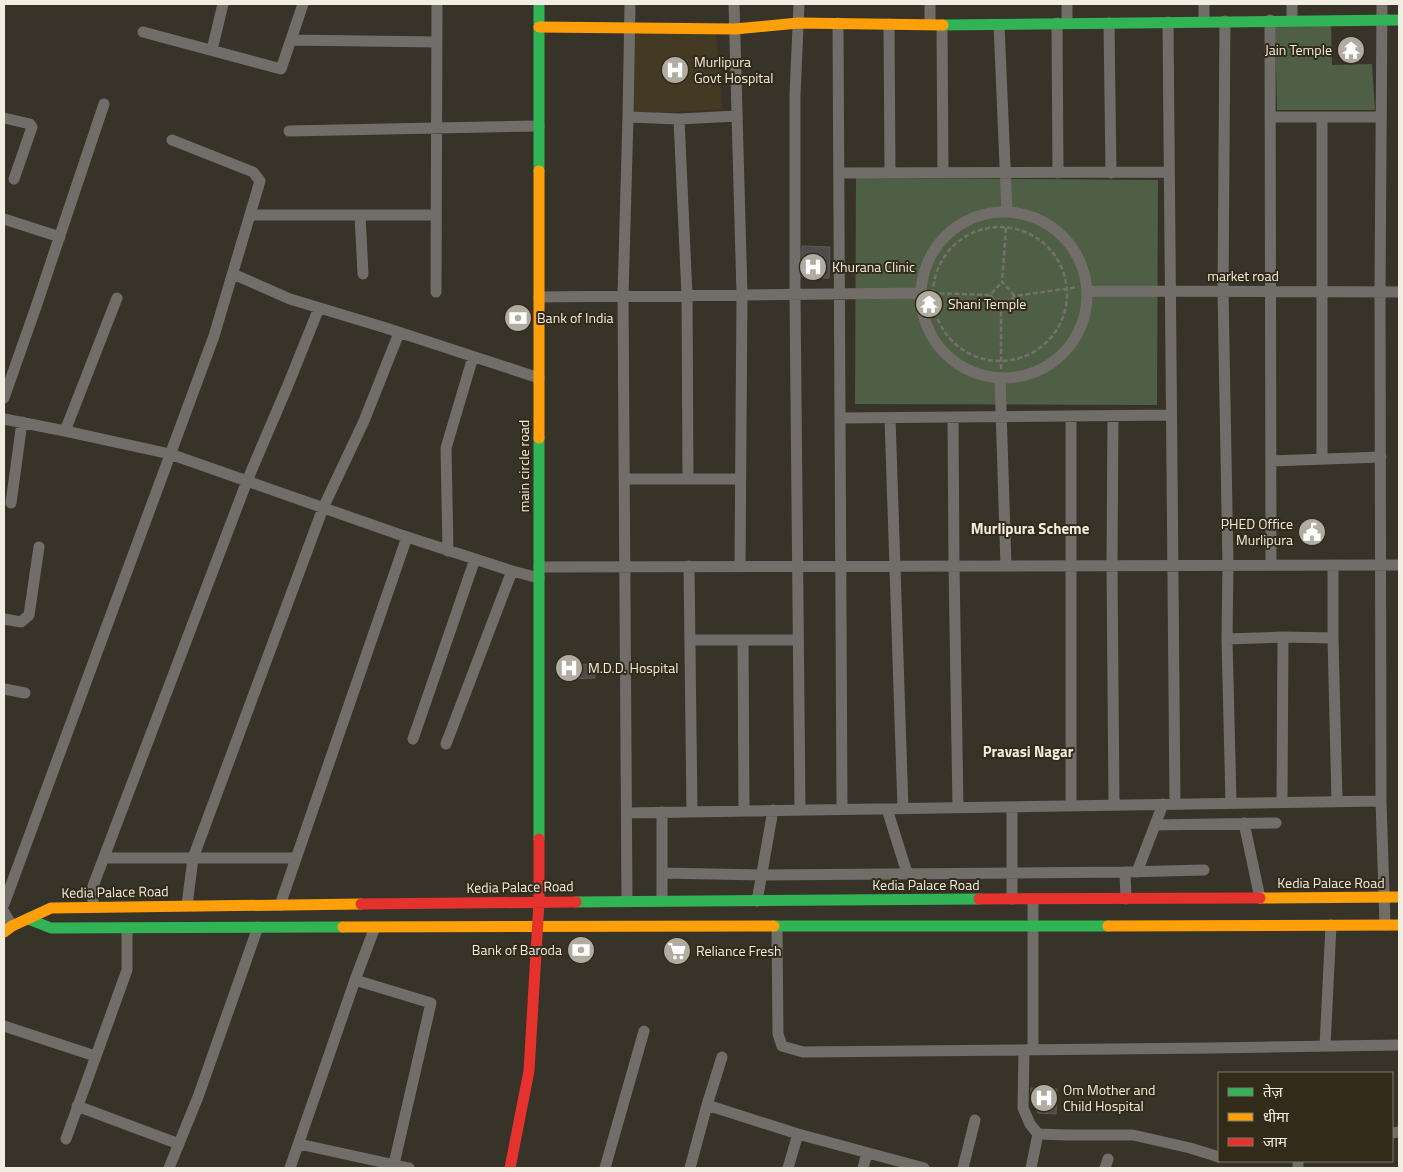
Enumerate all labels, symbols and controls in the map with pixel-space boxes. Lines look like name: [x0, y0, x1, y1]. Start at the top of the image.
temple icon: Jain Temple: [1336, 35, 1366, 65]
place label: Jain Temple: [1265, 39, 1332, 60]
place label: Murlipura Govt Hospital: [694, 51, 774, 88]
hospital icon: Murlipura Govt Hospital: [660, 55, 690, 85]
hospital icon: Khurana Clinic: [798, 252, 828, 282]
place label: Khurana Clinic: [832, 256, 915, 277]
street label: market road: [1207, 265, 1279, 286]
temple icon: Shani Temple: [914, 289, 944, 319]
place label: Shani Temple: [948, 293, 1026, 314]
bank icon: Bank of India: [503, 303, 533, 333]
place label: Bank of India: [537, 307, 614, 328]
street label: main circle road: [513, 420, 534, 512]
place label: PHED Office Murlipura: [1221, 513, 1293, 550]
district label: Murlipura Scheme: [971, 517, 1090, 540]
public building icon: PHED Office Murlipura: [1297, 517, 1327, 547]
hospital icon: M.D.D. Hospital: [554, 653, 584, 683]
place label: M.D.D. Hospital: [588, 657, 678, 678]
district label: Pravasi Nagar: [983, 740, 1074, 763]
street label: Kedia Palace Road: [1277, 872, 1385, 893]
street label: Kedia Palace Road: [872, 874, 980, 895]
street label: Kedia Palace Road: [466, 875, 574, 898]
street label: Kedia Palace Road: [61, 880, 169, 903]
bank icon: Bank of Baroda: [566, 935, 596, 965]
supermarket icon: Reliance Fresh: [662, 936, 692, 966]
place label: Bank of Baroda: [472, 939, 562, 960]
place label: Reliance Fresh: [696, 940, 781, 961]
legend: [1218, 1072, 1393, 1162]
place label: Om Mother and Child Hospital: [1063, 1079, 1155, 1116]
text: तेज़: [1263, 1080, 1284, 1103]
hospital icon: Om Mother and Child Hospital: [1029, 1083, 1059, 1113]
text: धीमा: [1263, 1105, 1290, 1128]
text: जाम: [1263, 1130, 1288, 1153]

